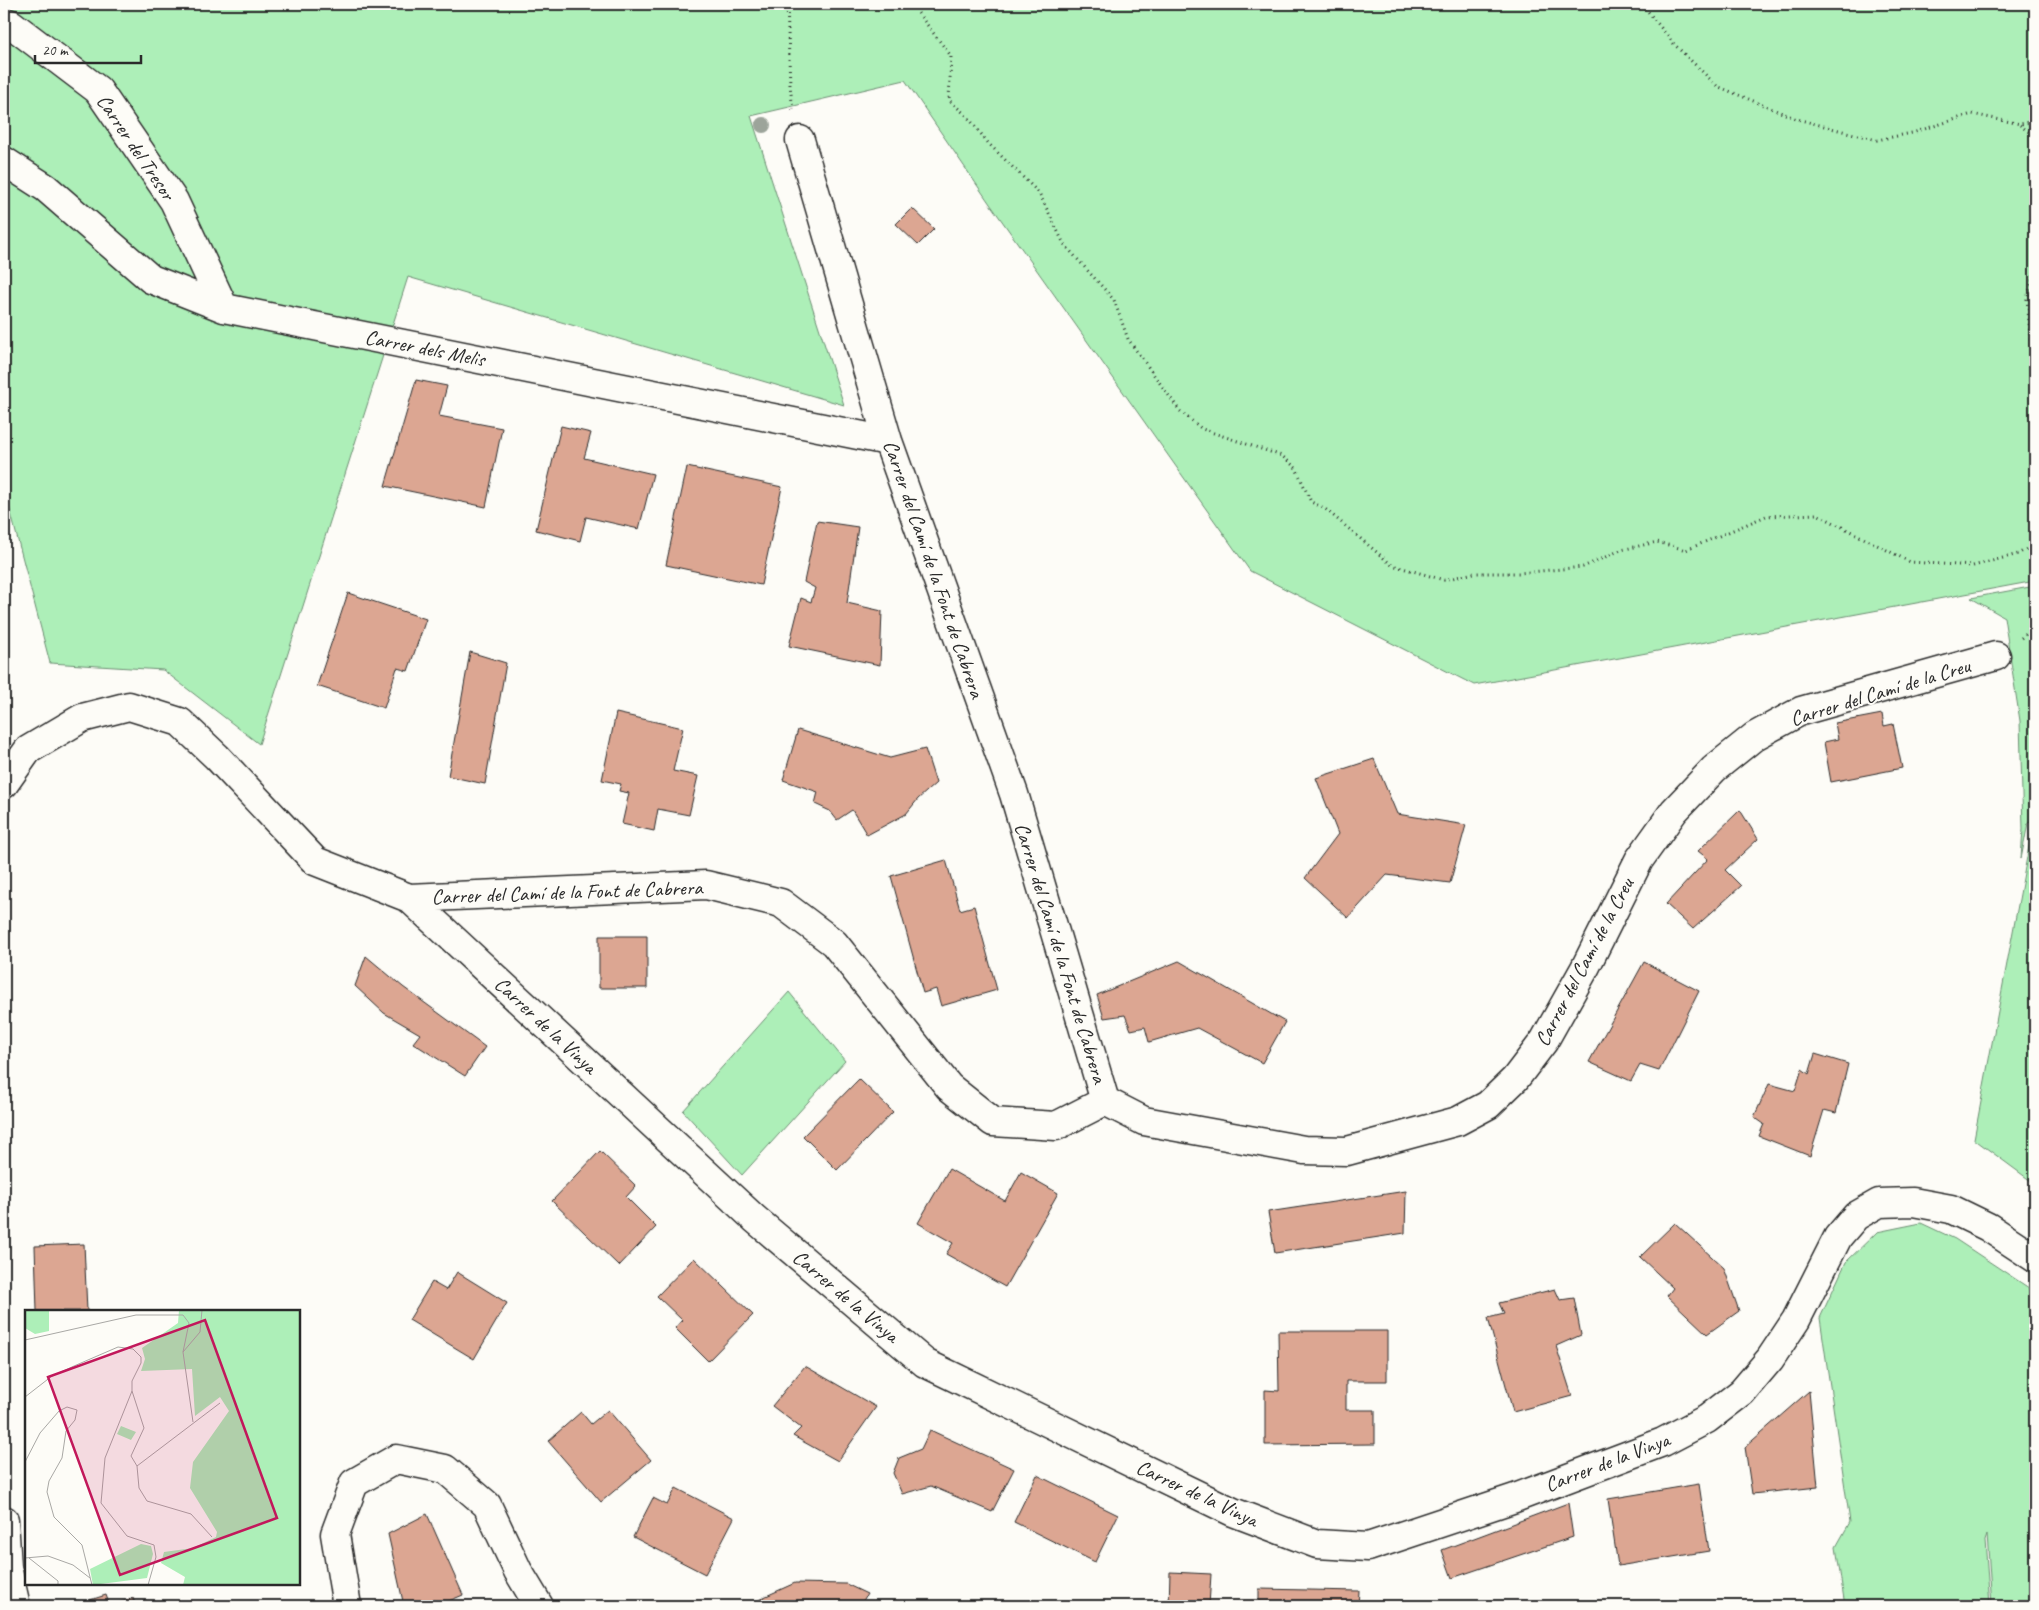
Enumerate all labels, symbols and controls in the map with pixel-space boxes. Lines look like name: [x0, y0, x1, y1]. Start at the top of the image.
scale bar: [35, 32, 141, 64]
text: 20 m: [42, 41, 69, 60]
street label: Carrer del Tresor: [91, 89, 182, 206]
street label: Carrer dels Melis: [363, 324, 489, 373]
street label: Carrer del Camí de la Font de Cabrera: [878, 437, 991, 703]
street label: Carrer del Camí de la Creu: [1787, 652, 1974, 732]
street label: Carrer del Camí de la Font de Cabrera: [1009, 820, 1114, 1088]
street label: Carrer del Camí de la Creu: [1529, 872, 1640, 1050]
street label: Carrer del Camí de la Font de Cabrera: [431, 874, 705, 910]
street label: Carrer de la Vinya: [489, 971, 605, 1081]
street label: Carrer de la Vinya: [787, 1244, 906, 1350]
inset map: [25, 1310, 300, 1585]
street label: Carrer de la Vinya: [1541, 1426, 1675, 1498]
street label: Carrer de la Vinya: [1132, 1454, 1264, 1533]

